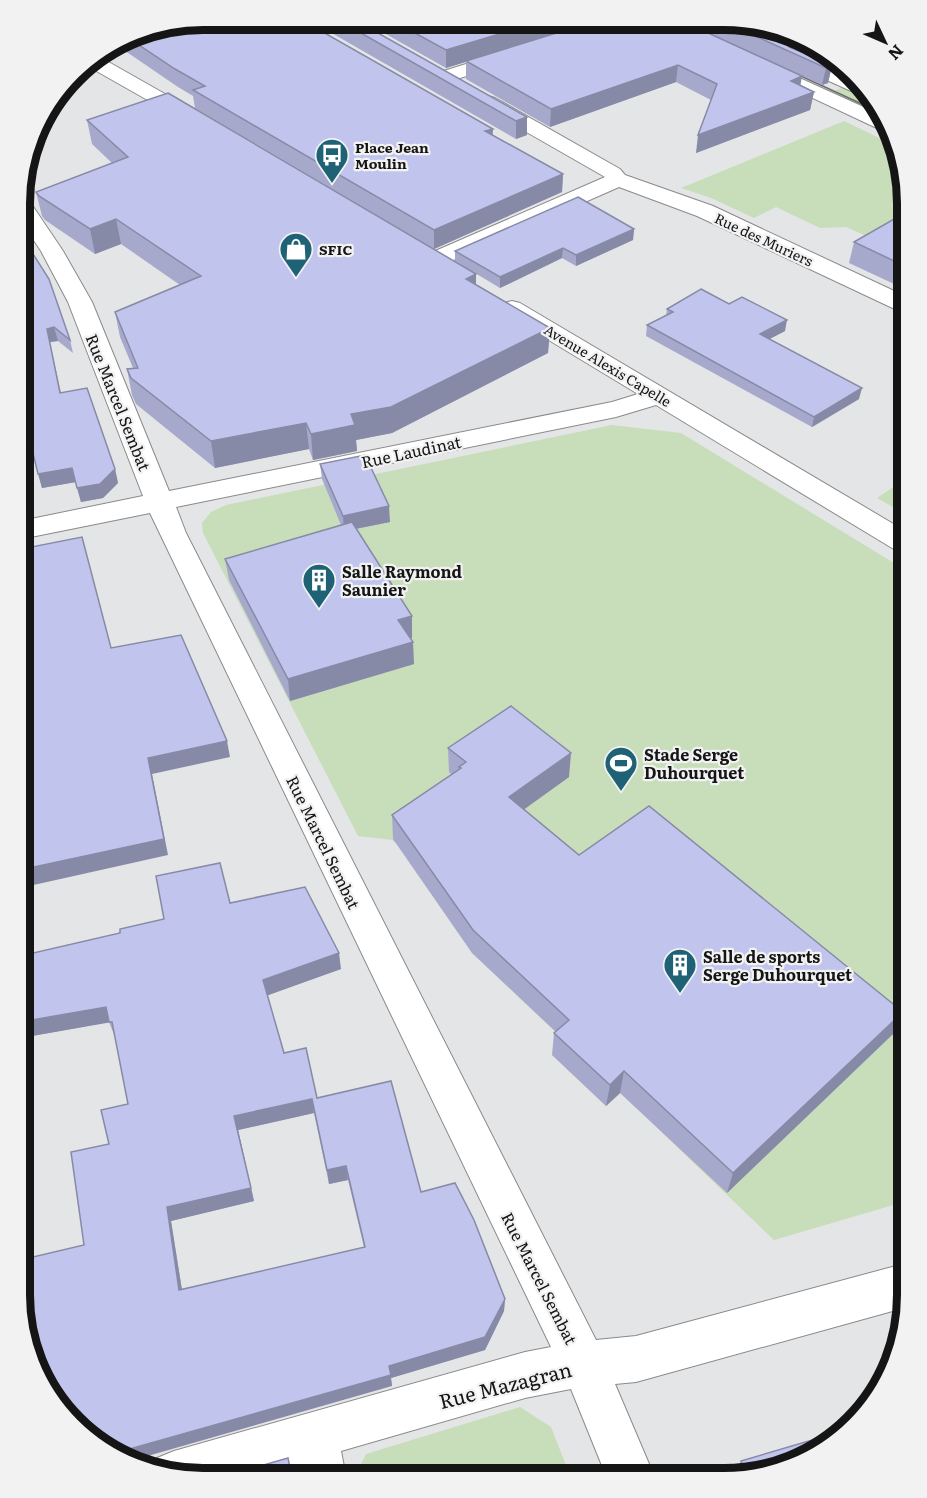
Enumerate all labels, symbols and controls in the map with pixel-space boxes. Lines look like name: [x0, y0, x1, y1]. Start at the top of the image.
north arrow: [855, 12, 915, 72]
text: N: [883, 40, 910, 66]
bus stop icon: Place Jean Moulin: [314, 137, 350, 184]
place label: Place Jean Moulin: [355, 137, 429, 173]
street label: Rue des Muriers: [711, 207, 817, 271]
shop icon: SFIC: [278, 231, 314, 278]
place label: SFIC: [319, 239, 352, 259]
street label: Avenue Alexis Capelle: [541, 319, 675, 411]
street label: Rue Marcel Sembat: [81, 330, 158, 475]
street label: Rue Laudinat: [359, 429, 464, 473]
place label: Salle Raymond Saunier: [342, 559, 462, 601]
building icon: Salle Raymond Saunier: [301, 562, 337, 609]
place label: Stade Serge Duhourquet: [644, 742, 744, 784]
sports icon: Stade Serge Duhourquet: [603, 745, 639, 792]
street label: Rue Marcel Sembat: [281, 771, 367, 913]
place label: Salle de sports Serge Duhourquet: [703, 944, 852, 986]
building icon: Salle de sports Serge Duhourquet: [662, 947, 698, 994]
street label: Rue Marcel Sembat: [496, 1208, 584, 1349]
street label: Rue Mazagran: [435, 1353, 575, 1415]

